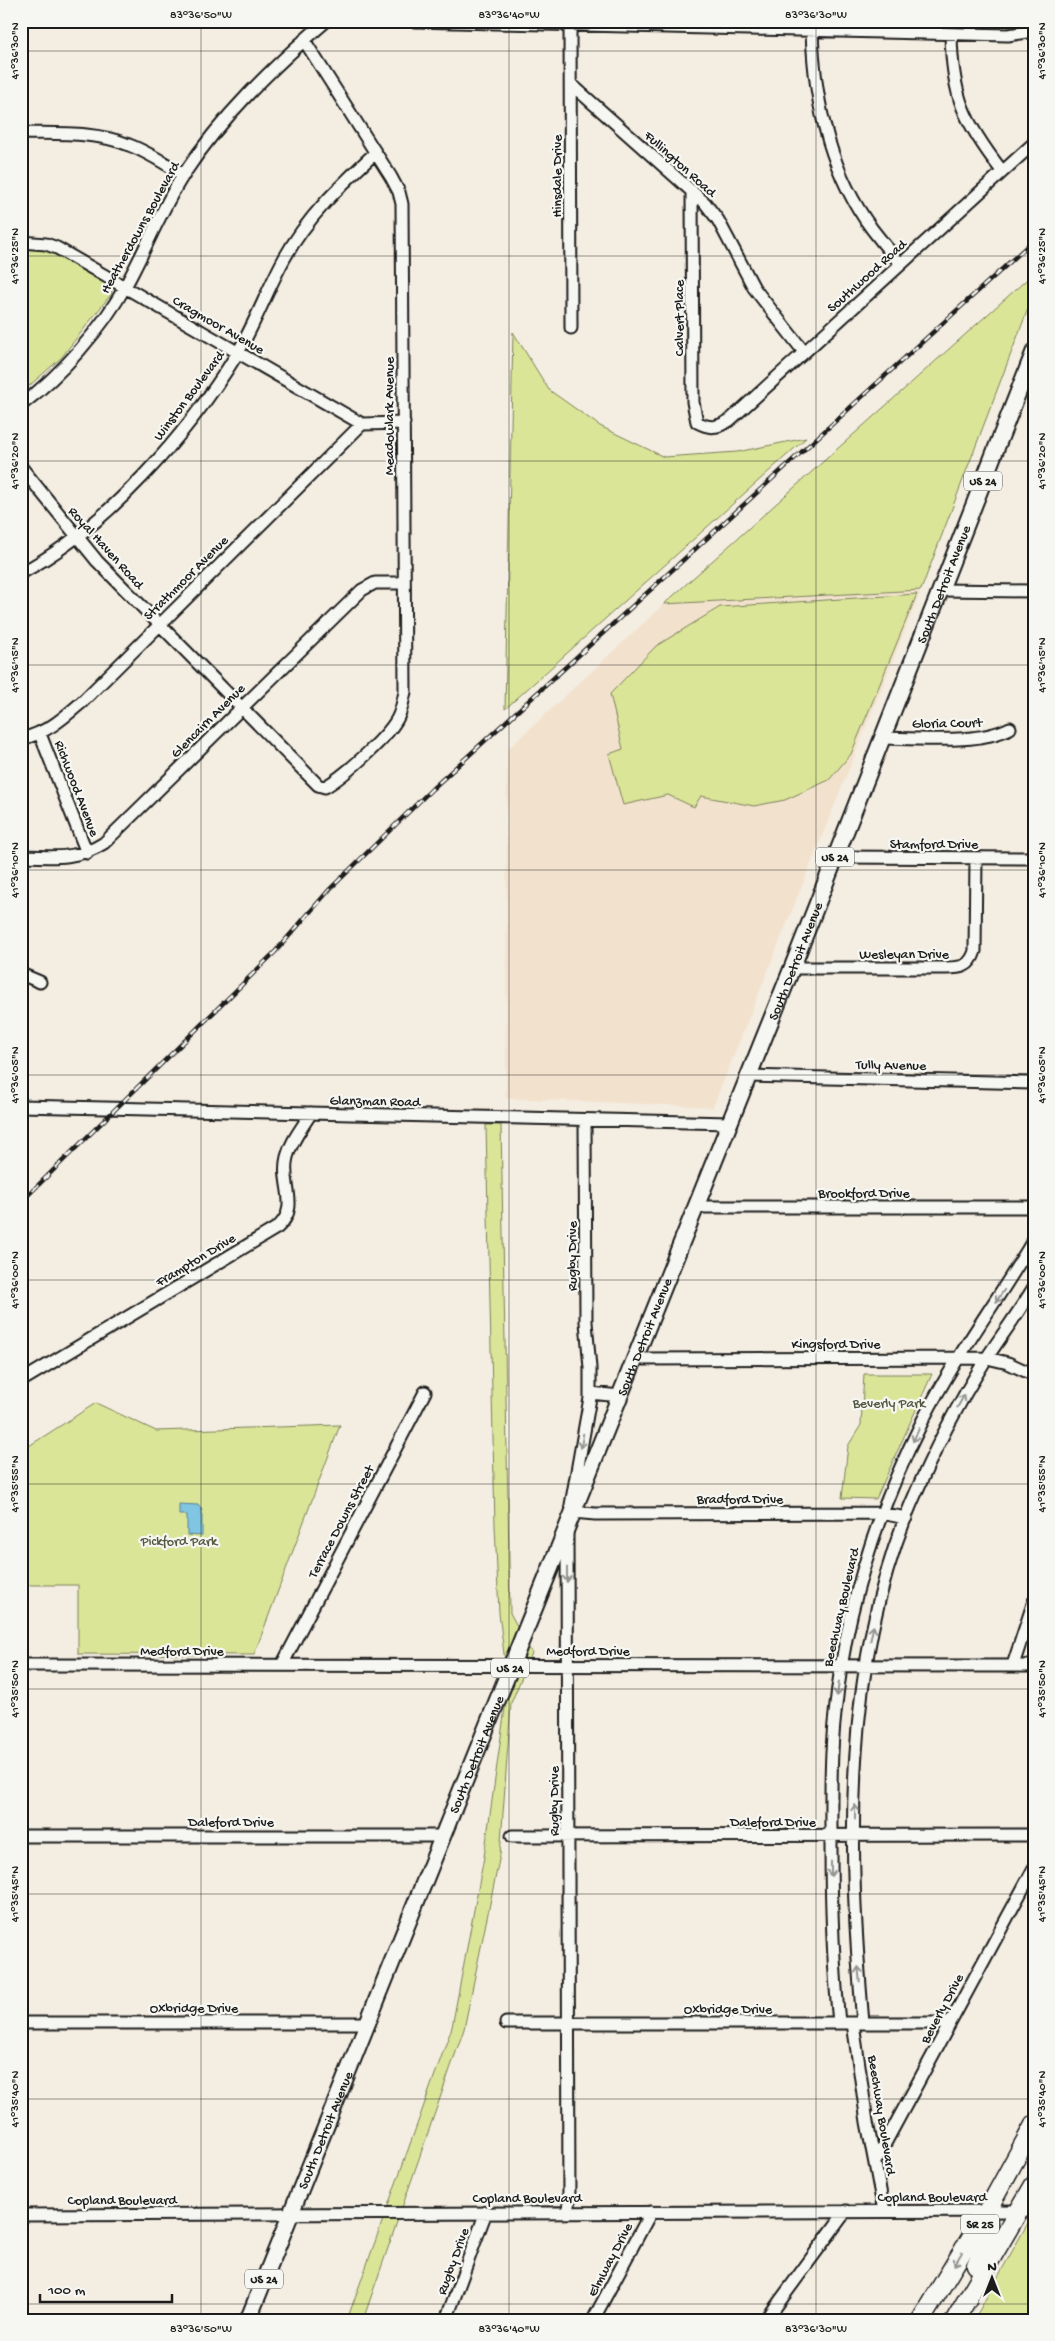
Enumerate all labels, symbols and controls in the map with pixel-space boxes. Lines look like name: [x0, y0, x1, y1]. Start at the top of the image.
text: 83°36'50"W: [170, 9, 232, 23]
text: 83°36'40"W: [478, 9, 540, 23]
text: 83°36'30"W: [785, 9, 847, 23]
text: 41°36'30"N: [9, 22, 23, 80]
text: 41°36'30"N: [1036, 22, 1050, 80]
street label: Fullington Road: [639, 127, 720, 203]
street label: Hinsdale Drive: [550, 134, 567, 217]
street label: Heatherdowns Boulevard: [98, 158, 185, 297]
text: 41°36'25"N: [9, 228, 23, 284]
text: 41°36'25"N: [1036, 228, 1050, 284]
street label: Southwood Road: [824, 236, 912, 317]
street label: Calvert Place: [672, 279, 689, 356]
street label: Cragmoor Avenue: [169, 293, 267, 360]
street label: Winston Boulevard: [151, 347, 230, 445]
street label: Meadowlark Avenue: [382, 356, 399, 475]
text: 41°36'20"N: [9, 432, 23, 489]
text: 41°36'20"N: [1036, 432, 1050, 489]
road number: US 24: [964, 472, 1002, 491]
street label: Royal Haven Road: [64, 504, 148, 595]
street label: South Detroit Avenue: [914, 523, 976, 646]
street label: Strathmoor Avenue: [141, 532, 233, 625]
text: 41°36'15"N: [9, 637, 23, 693]
text: 41°36'15"N: [1036, 637, 1050, 693]
street label: Glencairn Avenue: [168, 680, 250, 763]
street label: Gloria Court: [912, 715, 984, 734]
street label: Richwood Avenue: [50, 738, 102, 840]
street label: Stamford Drive: [890, 837, 979, 854]
text: 41°36'10"N: [9, 842, 23, 898]
text: 41°36'10"N: [1036, 842, 1050, 898]
road number: US 24: [816, 848, 854, 866]
street label: South Detroit Avenue: [766, 900, 828, 1023]
street label: Wesleyan Drive: [859, 947, 950, 964]
text: 41°36'05"N: [9, 1046, 23, 1104]
text: 41°36'05"N: [1036, 1046, 1050, 1104]
street label: Tully Avenue: [855, 1057, 927, 1076]
street label: Glanzman Road: [329, 1093, 422, 1112]
street label: Brookford Drive: [817, 1186, 910, 1203]
street label: Rugby Drive: [565, 1220, 582, 1291]
street label: Frampton Drive: [152, 1230, 240, 1292]
text: 41°36'00"N: [9, 1251, 23, 1309]
text: 41°36'00"N: [1036, 1251, 1050, 1309]
street label: South Detroit Avenue: [615, 1275, 678, 1399]
one-way arrow: [995, 1289, 1005, 1303]
street label: Kingsford Drive: [791, 1337, 881, 1354]
one-way arrow: [957, 1394, 967, 1408]
park label: Beverly Park: [852, 1396, 927, 1413]
one-way arrow: [911, 1427, 920, 1442]
one-way arrow: [577, 1432, 587, 1448]
text: 41°35'55"N: [9, 1455, 23, 1512]
text: 41°35'55"N: [1036, 1455, 1050, 1512]
street label: Terrace Downs Street: [305, 1462, 380, 1582]
street label: Bradford Drive: [696, 1492, 784, 1509]
park label: Pickford Park: [140, 1534, 219, 1551]
street label: Beechway Boulevard: [820, 1545, 865, 1669]
one-way arrow: [562, 1567, 572, 1583]
one-way arrow: [868, 1626, 878, 1642]
street label: Medford Drive: [140, 1644, 225, 1661]
street label: Medford Drive: [546, 1644, 631, 1661]
road number: US 24: [491, 1659, 529, 1678]
text: 41°35'50"N: [9, 1660, 23, 1718]
text: 41°35'50"N: [1036, 1660, 1050, 1718]
one-way arrow: [833, 1681, 843, 1697]
street label: South Detroit Avenue: [447, 1693, 510, 1816]
street label: Rugby Drive: [547, 1765, 564, 1836]
one-way arrow: [850, 1804, 860, 1820]
street label: Daleford Drive: [187, 1815, 275, 1832]
street label: Daleford Drive: [729, 1815, 817, 1832]
one-way arrow: [826, 1860, 836, 1877]
text: 41°35'45"N: [9, 1866, 23, 1922]
text: 41°35'45"N: [1036, 1866, 1050, 1922]
one-way arrow: [854, 1966, 864, 1982]
street label: Beverly Drive: [917, 1971, 969, 2048]
street label: Oxbridge Drive: [150, 2001, 239, 2018]
street label: Oxbridge Drive: [684, 2002, 773, 2019]
street label: Beechway Boulevard: [863, 2053, 899, 2178]
street label: South Detroit Avenue: [296, 2069, 358, 2192]
text: 41°35'40"N: [9, 2070, 23, 2127]
text: 41°35'40"N: [1036, 2070, 1050, 2127]
street label: Copland Boulevard: [877, 2190, 988, 2207]
street label: Copland Boulevard: [472, 2191, 583, 2208]
street label: Copland Boulevard: [67, 2193, 178, 2210]
road number: SR 25: [961, 2214, 999, 2234]
street label: Elmway Drive: [585, 2220, 638, 2300]
street label: Rugby Drive: [434, 2225, 475, 2298]
one-way arrow: [953, 2252, 963, 2266]
north arrow: [968, 2254, 1018, 2304]
text: N: [987, 2259, 997, 2276]
road number: US 24: [245, 2270, 283, 2288]
scale bar: [40, 2271, 172, 2303]
text: 100 m: [47, 2282, 86, 2300]
text: 83°36'50"W: [170, 2323, 232, 2337]
text: 83°36'40"W: [478, 2323, 540, 2337]
text: 83°36'30"W: [785, 2323, 847, 2337]

